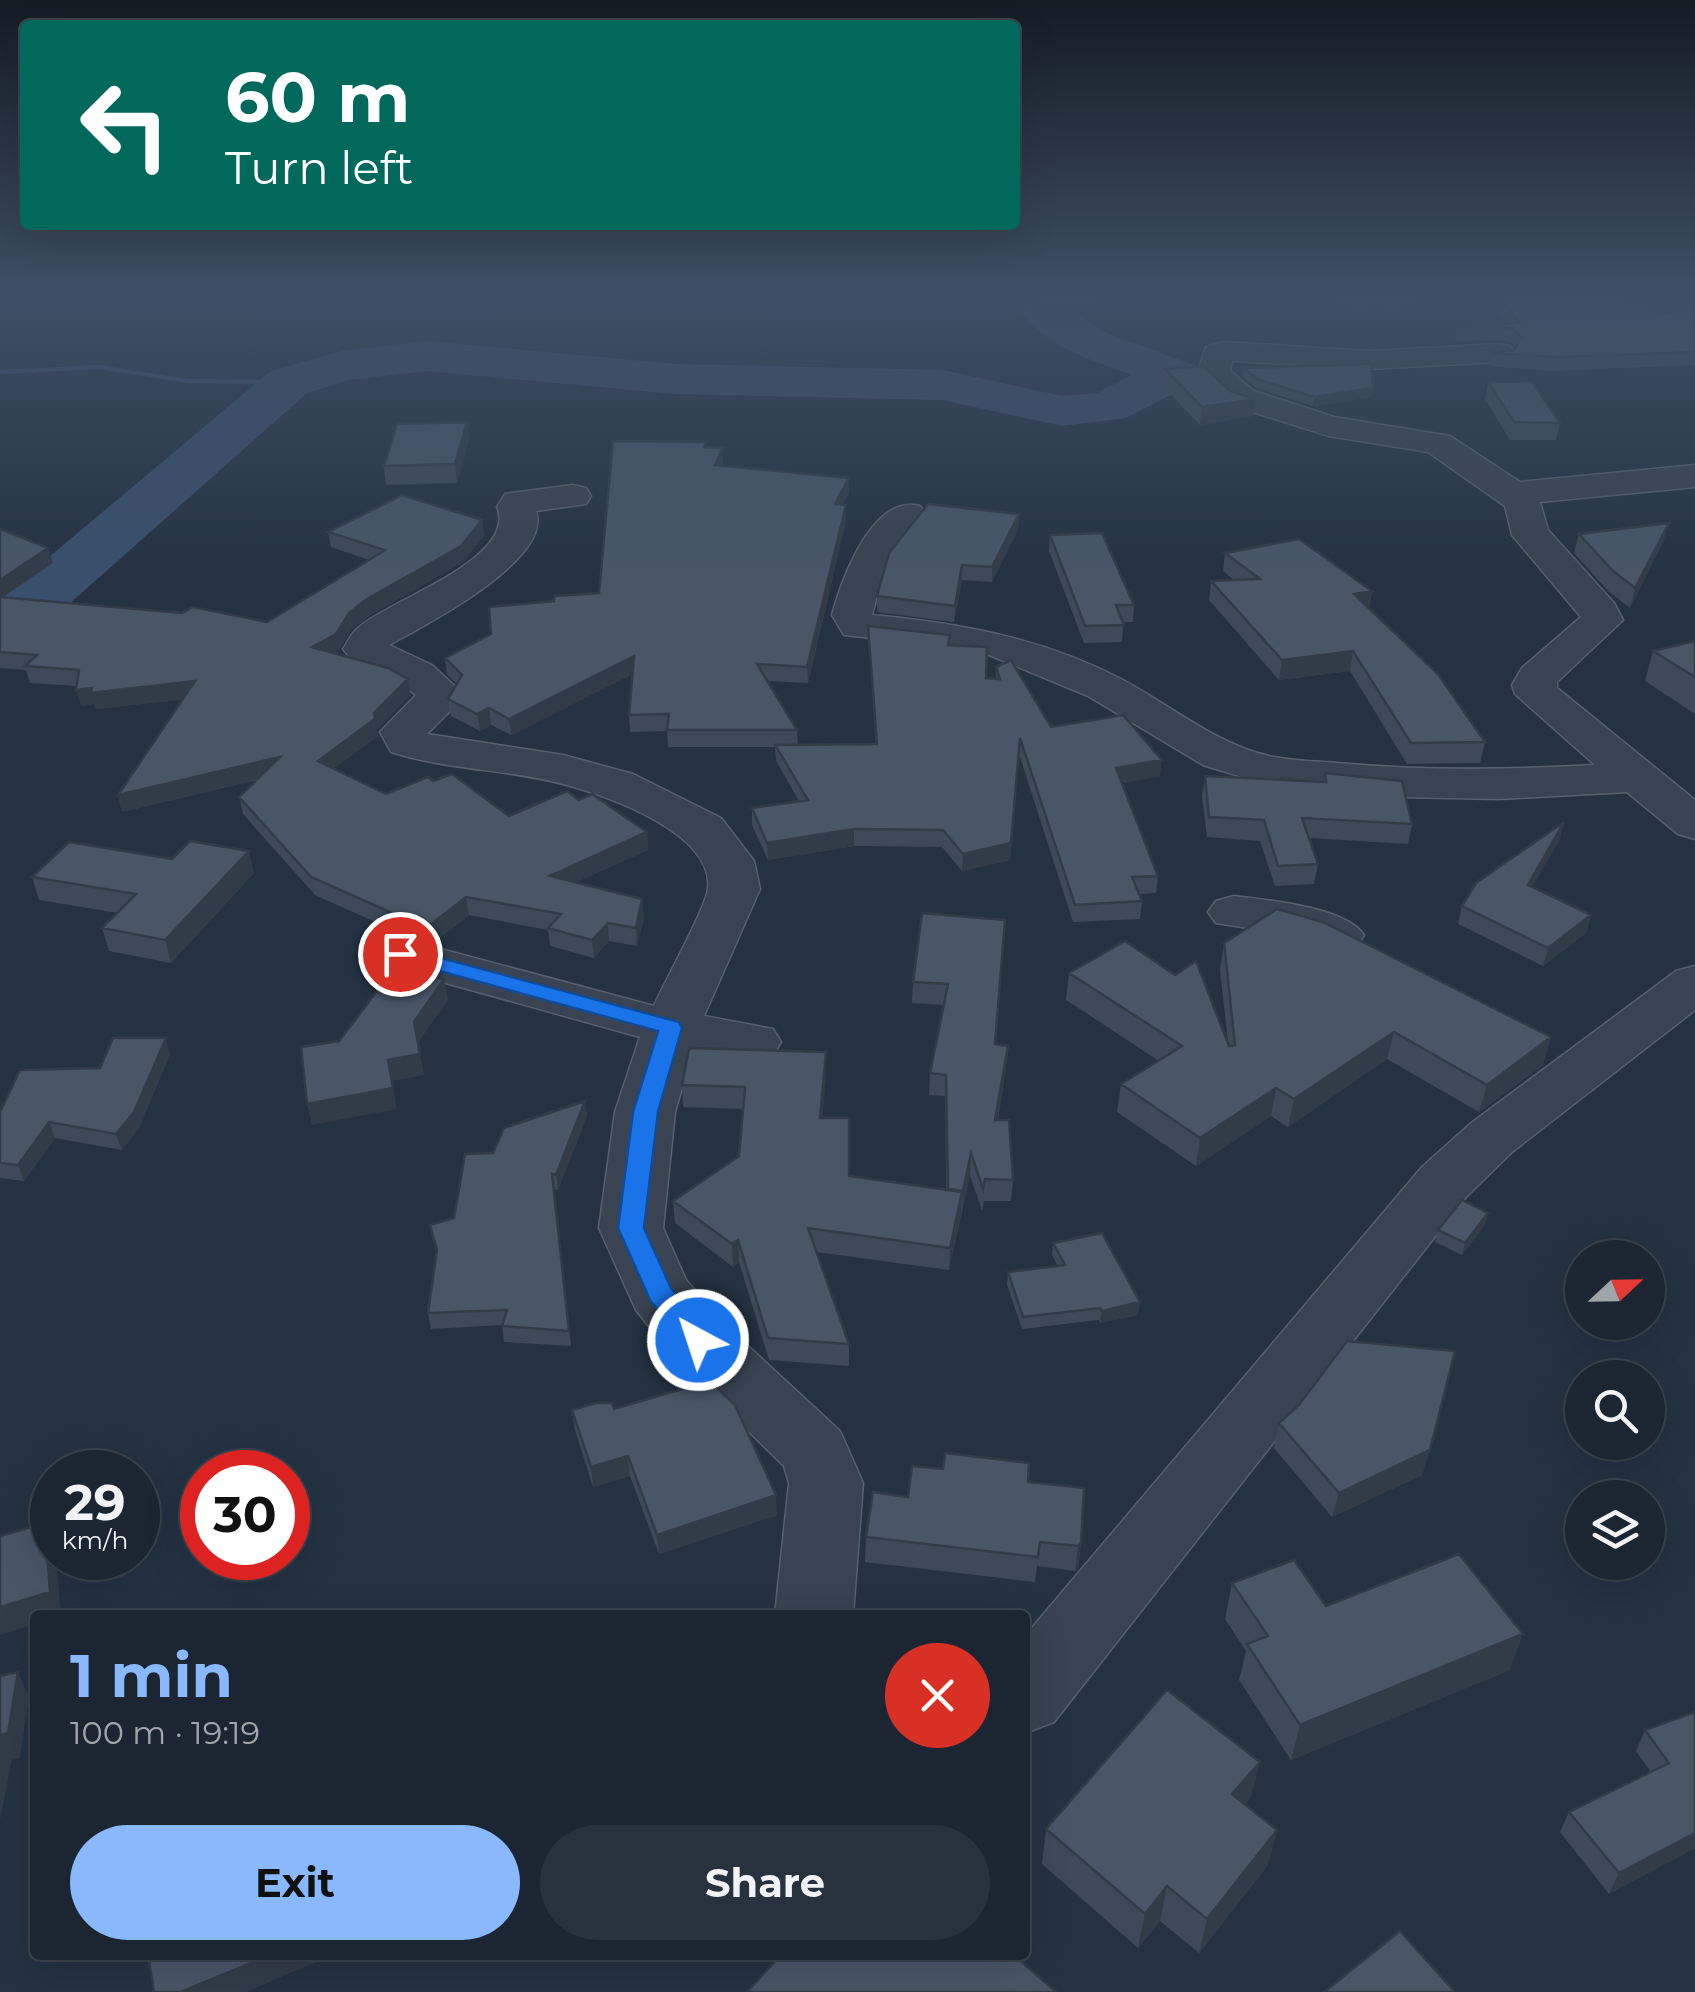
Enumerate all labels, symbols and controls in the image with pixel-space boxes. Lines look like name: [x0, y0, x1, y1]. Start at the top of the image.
text: 60 m: [225, 54, 410, 140]
icon: left: [60, 60, 190, 190]
text: Turn left: [225, 140, 413, 195]
pin: [358, 912, 443, 997]
icon: arrive: [373, 927, 428, 982]
north arrow: [1565, 1240, 1665, 1340]
map controls: [1565, 1240, 1665, 1580]
position arrow: [646, 1288, 750, 1392]
button: search: [1565, 1360, 1665, 1460]
speed limit sign: 30: [180, 1450, 310, 1580]
text: 29: [64, 1472, 126, 1533]
button: layers: [1565, 1480, 1665, 1580]
text: km/h: [62, 1525, 128, 1555]
text: 1 min: [70, 1639, 233, 1712]
button: close: [885, 1643, 990, 1748]
text: 100 m · 19:19: [70, 1713, 260, 1752]
button: Exit: [70, 1825, 520, 1940]
button: Share: [540, 1825, 990, 1940]

